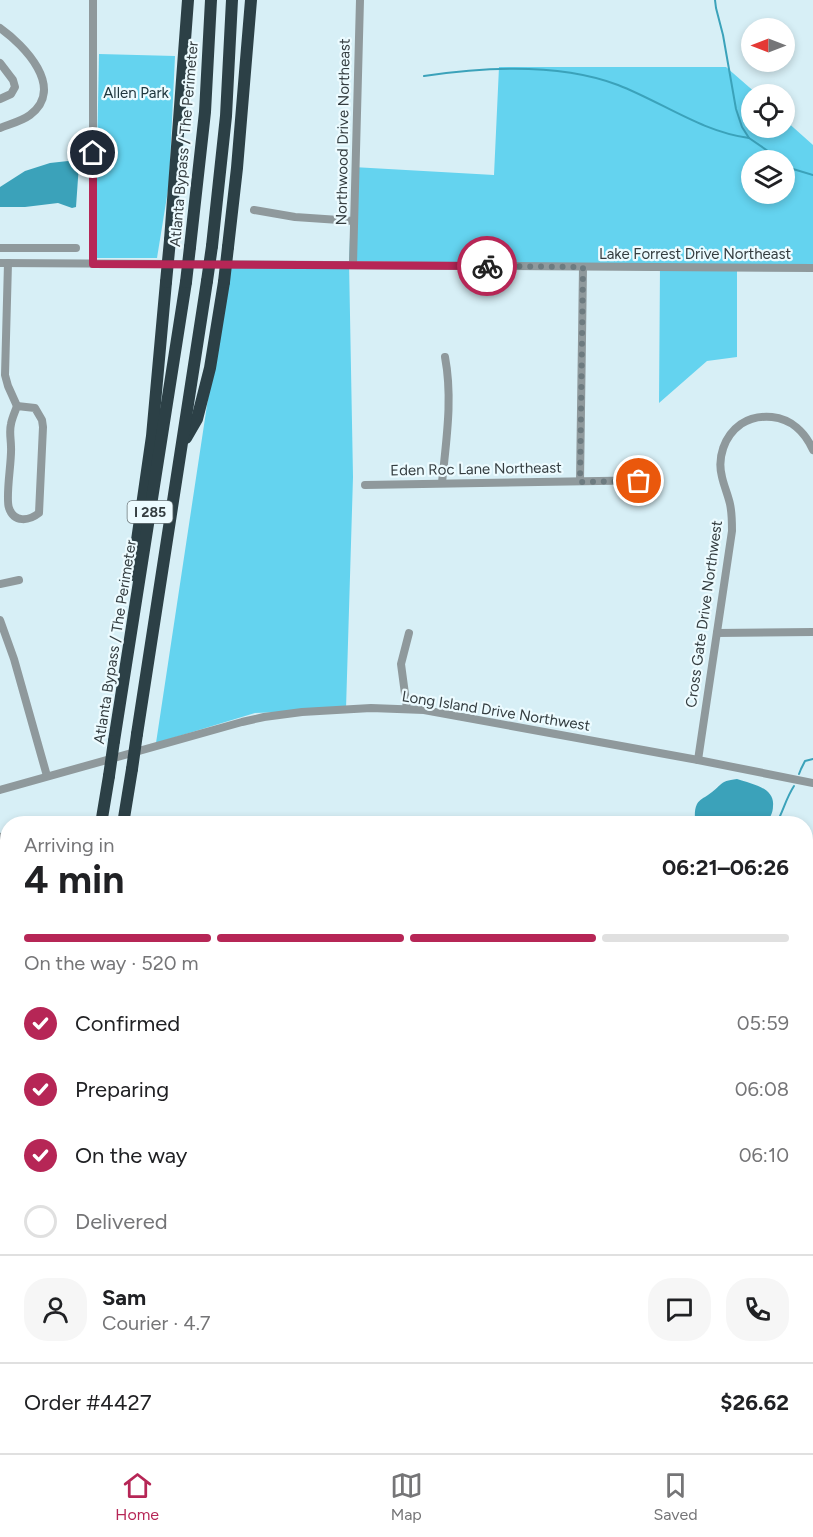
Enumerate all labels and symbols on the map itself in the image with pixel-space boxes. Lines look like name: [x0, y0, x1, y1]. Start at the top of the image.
north arrow: [741, 18, 795, 72]
street label: Northwood Drive Northeast: [332, 38, 354, 226]
street label: Atlanta Bypass / The Perimeter: [166, 40, 202, 248]
park label: Allen Park: [103, 84, 169, 102]
pin: [67, 127, 118, 178]
courier: [457, 236, 517, 296]
street label: Lake Forrest Drive Northeast: [599, 245, 791, 263]
pin: [613, 455, 664, 506]
street label: Eden Roc Lane Northeast: [390, 458, 562, 479]
road number: I 285: [128, 501, 172, 523]
street label: Cross Gate Drive Northwest: [682, 519, 726, 709]
street label: Atlanta Bypass / The Perimeter: [90, 539, 140, 745]
street label: Long Island Drive Northwest: [401, 687, 592, 735]

